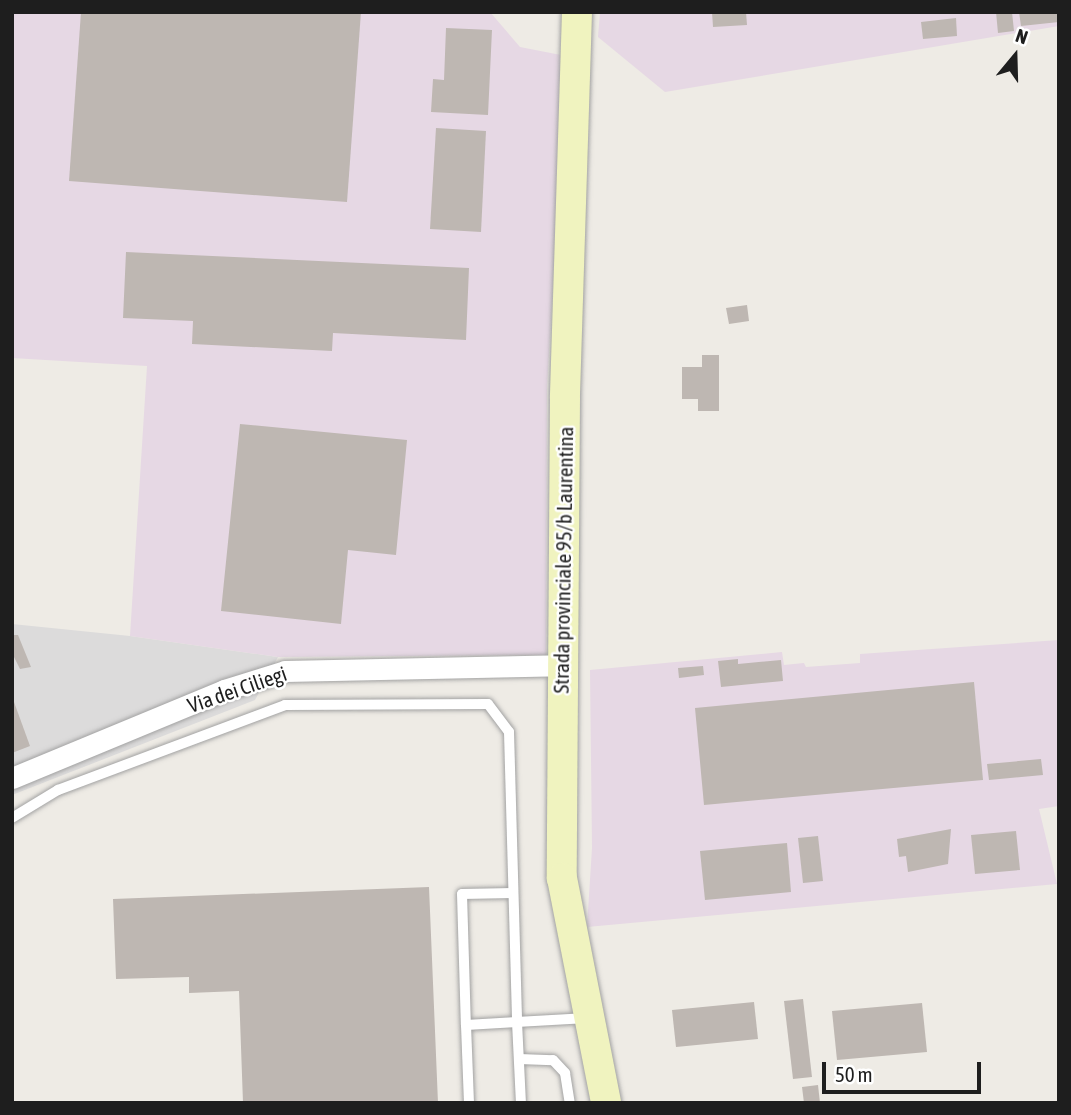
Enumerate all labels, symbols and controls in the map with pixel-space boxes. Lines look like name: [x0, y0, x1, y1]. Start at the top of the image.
north arrow: [980, 21, 1050, 91]
text: N: [1013, 24, 1031, 48]
street label: Strada provinciale 95/b Laurentina: [548, 426, 578, 694]
street label: Via dei Ciliegi: [184, 660, 290, 718]
scale bar: [826, 1048, 985, 1092]
text: 50 m: [835, 1062, 873, 1086]

